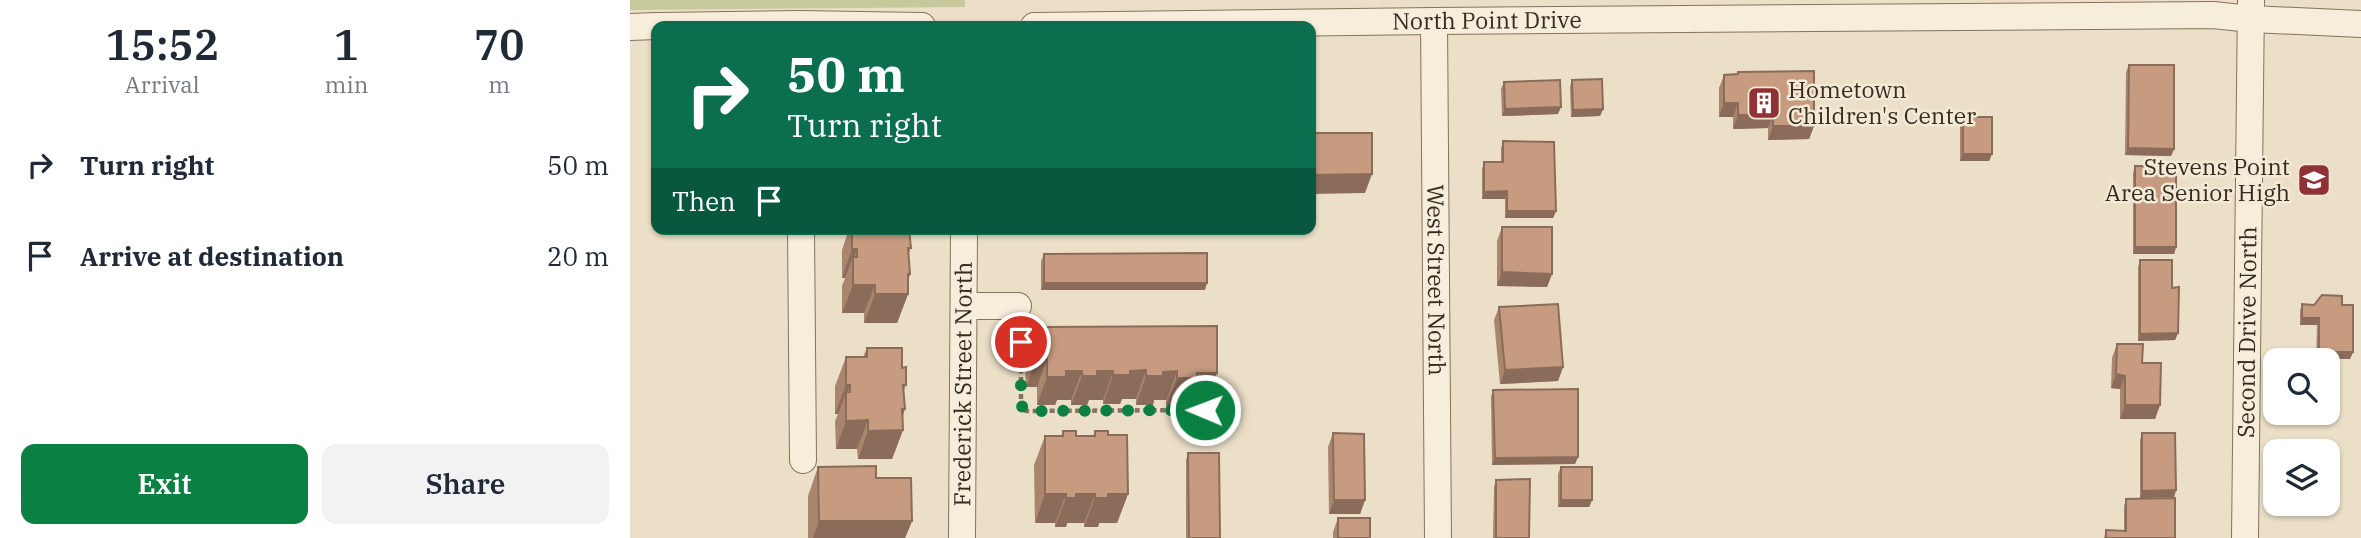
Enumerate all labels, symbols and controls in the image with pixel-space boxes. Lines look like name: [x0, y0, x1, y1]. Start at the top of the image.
street label: North Point Drive: [1392, 4, 1582, 36]
text: 15:52: [106, 17, 219, 72]
text: 1: [334, 17, 359, 72]
text: 70: [474, 17, 524, 72]
text: 50 m: [787, 42, 905, 105]
icon: right: [672, 49, 763, 140]
text: Arrival: [125, 69, 200, 99]
text: min: [325, 69, 368, 99]
text: m: [488, 69, 510, 99]
place label: Hometown Children's Center: [1788, 74, 1976, 130]
building icon: Hometown Children's Center: [1745, 84, 1783, 122]
text: Turn right: [787, 104, 942, 146]
icon: right: [21, 146, 59, 184]
text: Turn right: [80, 148, 214, 182]
text: 50 m: [547, 148, 609, 182]
place label: Stevens Point Area Senior High: [2105, 151, 2290, 207]
school or university icon: Stevens Point Area Senior High: [2295, 161, 2333, 199]
icon: arrive: [750, 182, 788, 220]
text: Then: [672, 184, 736, 218]
street label: West Street North: [1421, 184, 1453, 376]
street label: Second Drive North: [2230, 226, 2262, 438]
icon: arrive: [21, 237, 59, 275]
text: Arrive at destination: [80, 239, 344, 273]
text: 20 m: [547, 239, 609, 273]
street label: Frederick Street North: [946, 262, 978, 506]
pin: [991, 312, 1051, 372]
icon: arrive: [1002, 323, 1040, 361]
map controls: [2263, 348, 2340, 516]
button: search: [2263, 348, 2340, 425]
position arrow: [1168, 373, 1242, 447]
button: layers: [2263, 439, 2340, 516]
button: Exit: [21, 444, 308, 524]
button: Share: [322, 444, 609, 524]

